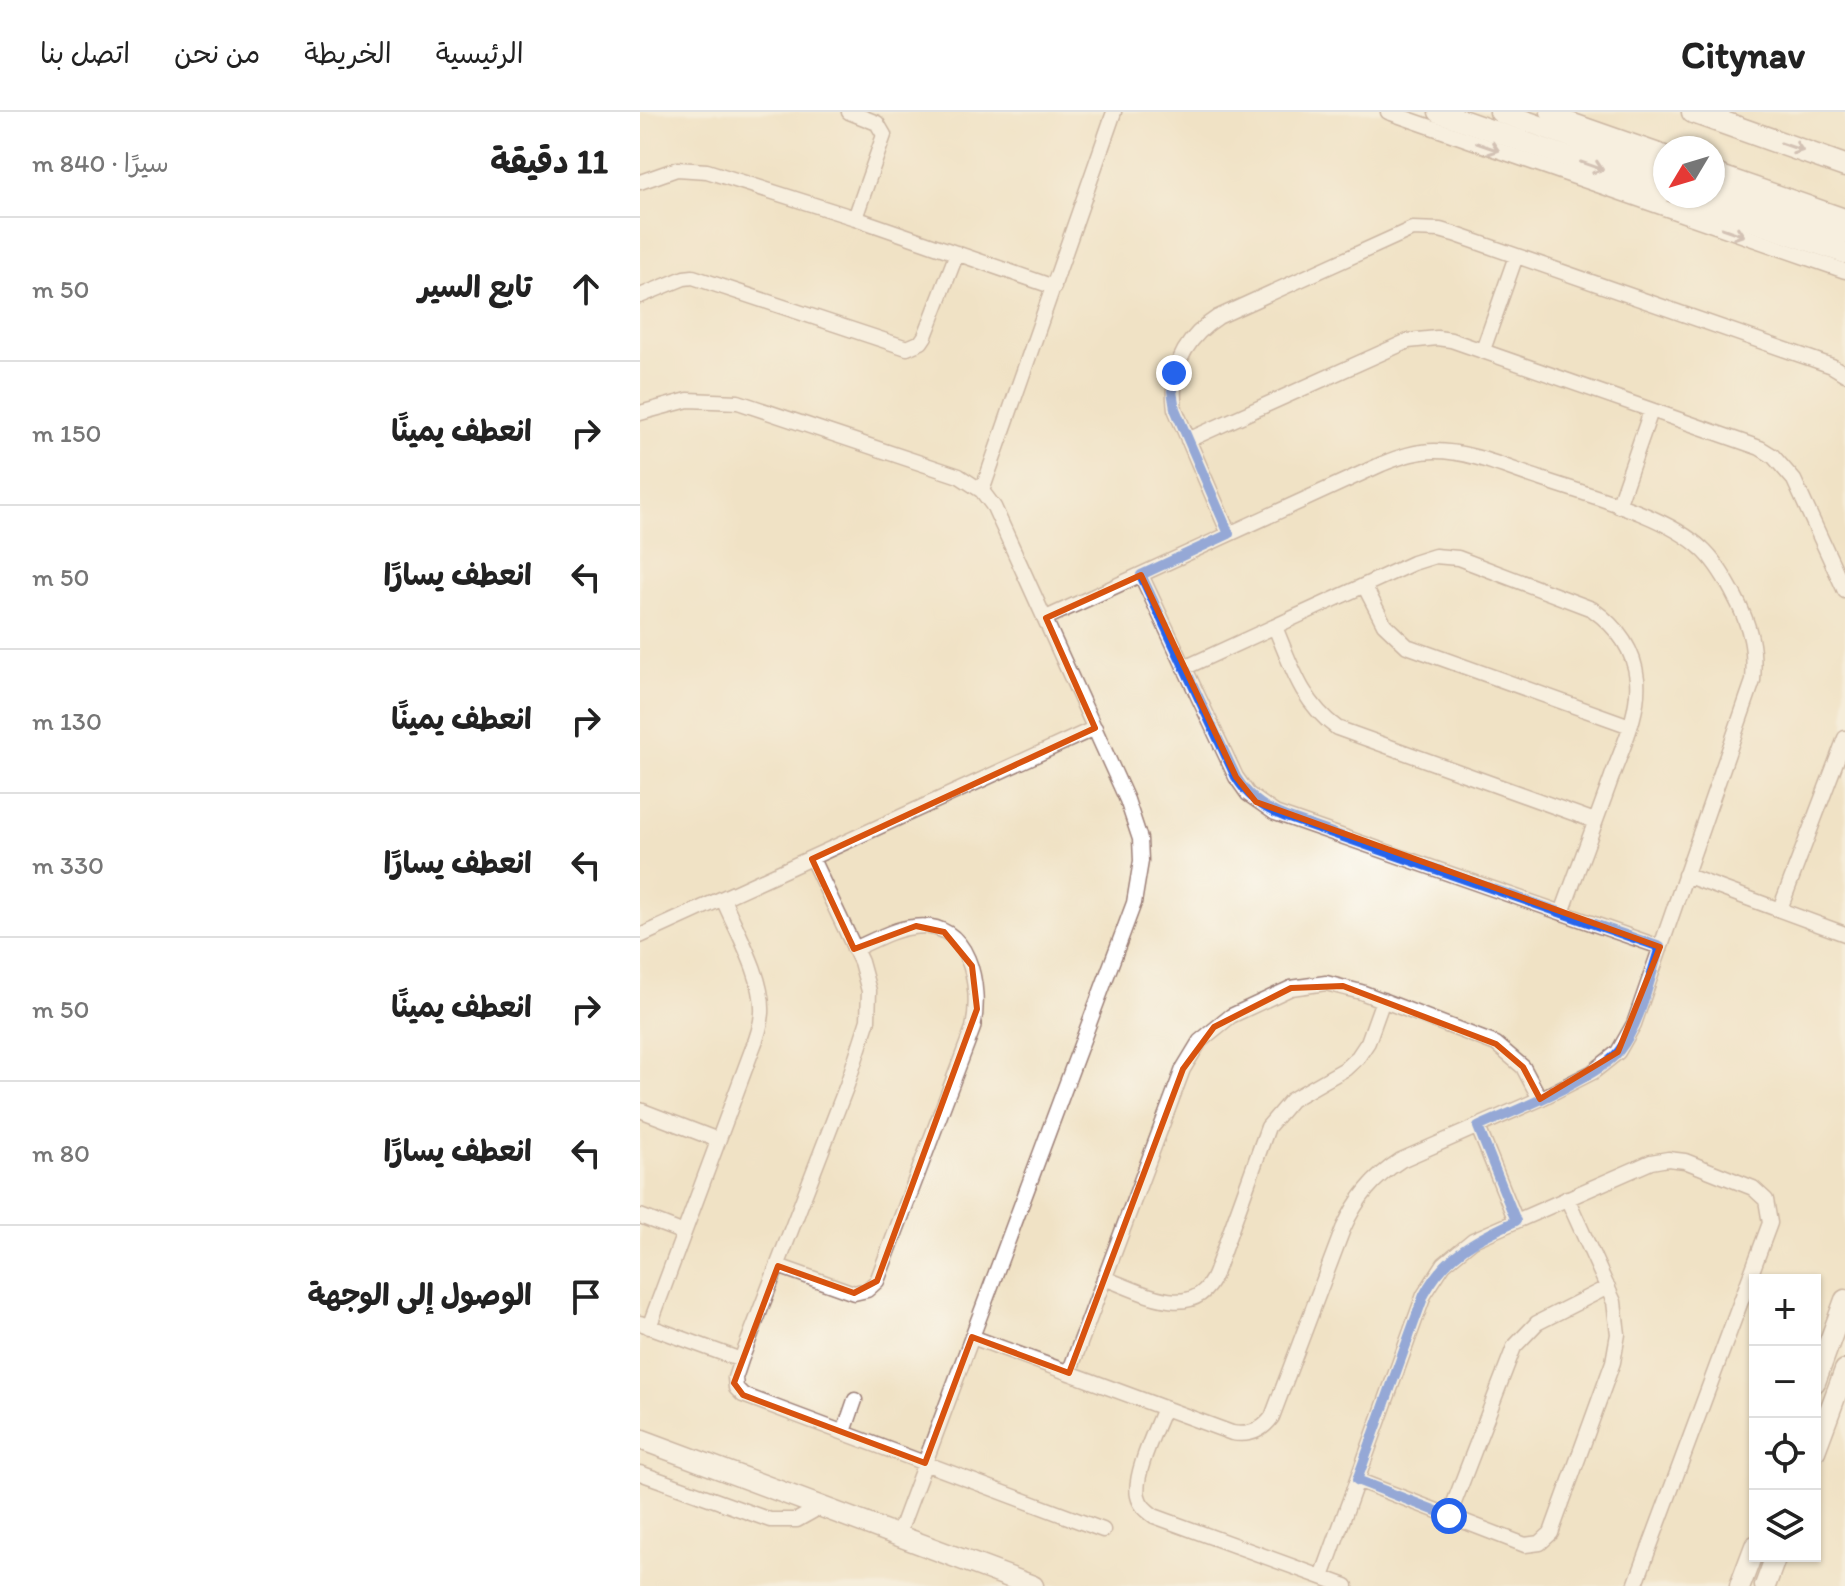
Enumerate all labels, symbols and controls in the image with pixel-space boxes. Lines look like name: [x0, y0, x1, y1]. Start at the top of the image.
text: Citynav: [1681, 32, 1805, 78]
text: اتصل بنا: [40, 36, 130, 70]
text: من نحن: [174, 36, 260, 70]
text: الخريطة: [304, 36, 392, 70]
text: الرئيسية: [436, 36, 524, 70]
north arrow: [1653, 136, 1725, 208]
one-way arrow: [1475, 140, 1500, 155]
text: 11 دقيقة: [490, 141, 608, 182]
one-way arrow: [1780, 141, 1805, 156]
text: سيرًا · 840 m: [32, 147, 169, 179]
one-way arrow: [1580, 159, 1605, 174]
one-way arrow: [1721, 226, 1746, 241]
icon: ahead: [564, 267, 608, 311]
text: تابع السير: [418, 268, 532, 305]
text: 50 m: [32, 273, 89, 305]
route end: [1156, 355, 1192, 391]
icon: right: [564, 411, 608, 455]
text: انعطف يمينًا: [391, 412, 532, 449]
text: 150 m: [32, 417, 101, 449]
icon: left: [564, 555, 608, 599]
text: انعطف يسارًا: [383, 556, 532, 593]
text: 50 m: [32, 561, 89, 593]
icon: right: [564, 699, 608, 743]
text: انعطف يمينًا: [391, 700, 532, 737]
text: 130 m: [32, 705, 102, 737]
icon: left: [564, 843, 608, 887]
text: انعطف يسارًا: [383, 844, 532, 881]
text: 330 m: [32, 849, 104, 881]
icon: right: [564, 987, 608, 1031]
text: انعطف يمينًا: [391, 988, 532, 1025]
text: 50 m: [32, 993, 89, 1025]
icon: left: [564, 1131, 608, 1175]
text: انعطف يسارًا: [383, 1132, 532, 1169]
text: 80 m: [32, 1137, 90, 1169]
map controls: [1749, 1274, 1821, 1562]
button: +: [1749, 1274, 1821, 1346]
icon: arrive: [564, 1275, 608, 1319]
text: الوصول إلى الوجهة: [308, 1276, 532, 1313]
button: −: [1749, 1346, 1821, 1418]
button: locate: [1749, 1418, 1821, 1490]
button: layers: [1749, 1490, 1821, 1562]
route start: [1431, 1498, 1467, 1534]

